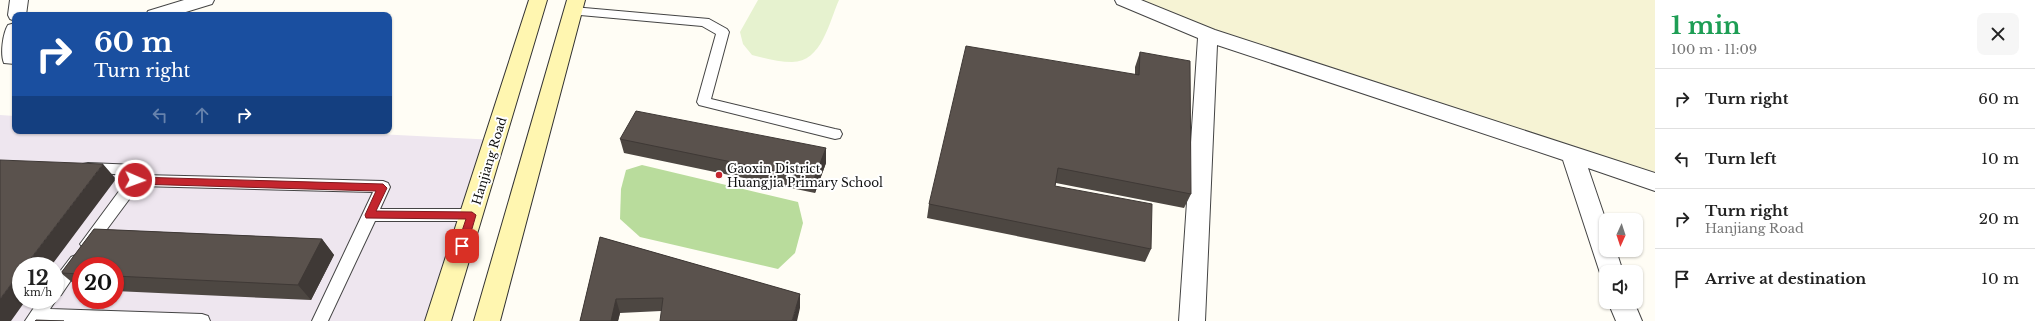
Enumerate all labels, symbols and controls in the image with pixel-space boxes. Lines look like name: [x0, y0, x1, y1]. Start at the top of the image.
text: 1 min: [1671, 11, 1741, 40]
button: close: [1977, 13, 2019, 55]
text: 60 m: [94, 25, 172, 60]
icon: right: [28, 28, 80, 80]
text: 100 m · 11:09: [1671, 41, 1757, 58]
text: Turn right: [94, 60, 190, 82]
icon: right: [1671, 88, 1693, 110]
text: Turn right: [1705, 89, 1788, 108]
text: 60 m: [1978, 89, 2019, 108]
icon: left: [149, 104, 171, 126]
icon: ahead: [191, 104, 213, 126]
icon: right: [233, 104, 255, 126]
street label: Hanjiang Road: [469, 115, 509, 207]
icon: left: [1671, 148, 1693, 170]
text: Turn left: [1705, 149, 1776, 168]
text: 10 m: [1981, 149, 2019, 168]
position arrow: [114, 159, 156, 201]
place label: Gaoxin District Huangjia Primary School: [727, 161, 883, 190]
marker: Gaoxin District Huangjia Primary School: [714, 170, 724, 180]
text: Turn right: [1705, 201, 1788, 220]
icon: right: [1671, 208, 1693, 230]
text: 20 m: [1979, 209, 2019, 228]
north arrow: [1599, 213, 1643, 257]
map controls: [1599, 213, 1643, 309]
text: Hanjiang Road: [1705, 220, 1804, 237]
pin: [445, 229, 479, 263]
icon: arrive: [451, 235, 473, 257]
speed limit sign: 20: [72, 257, 124, 309]
button: sound: [1599, 265, 1643, 309]
text: 12: [27, 266, 49, 290]
icon: arrive: [1671, 268, 1693, 290]
text: Arrive at destination: [1705, 269, 1866, 288]
text: 10 m: [1981, 269, 2019, 288]
text: km/h: [24, 286, 52, 299]

